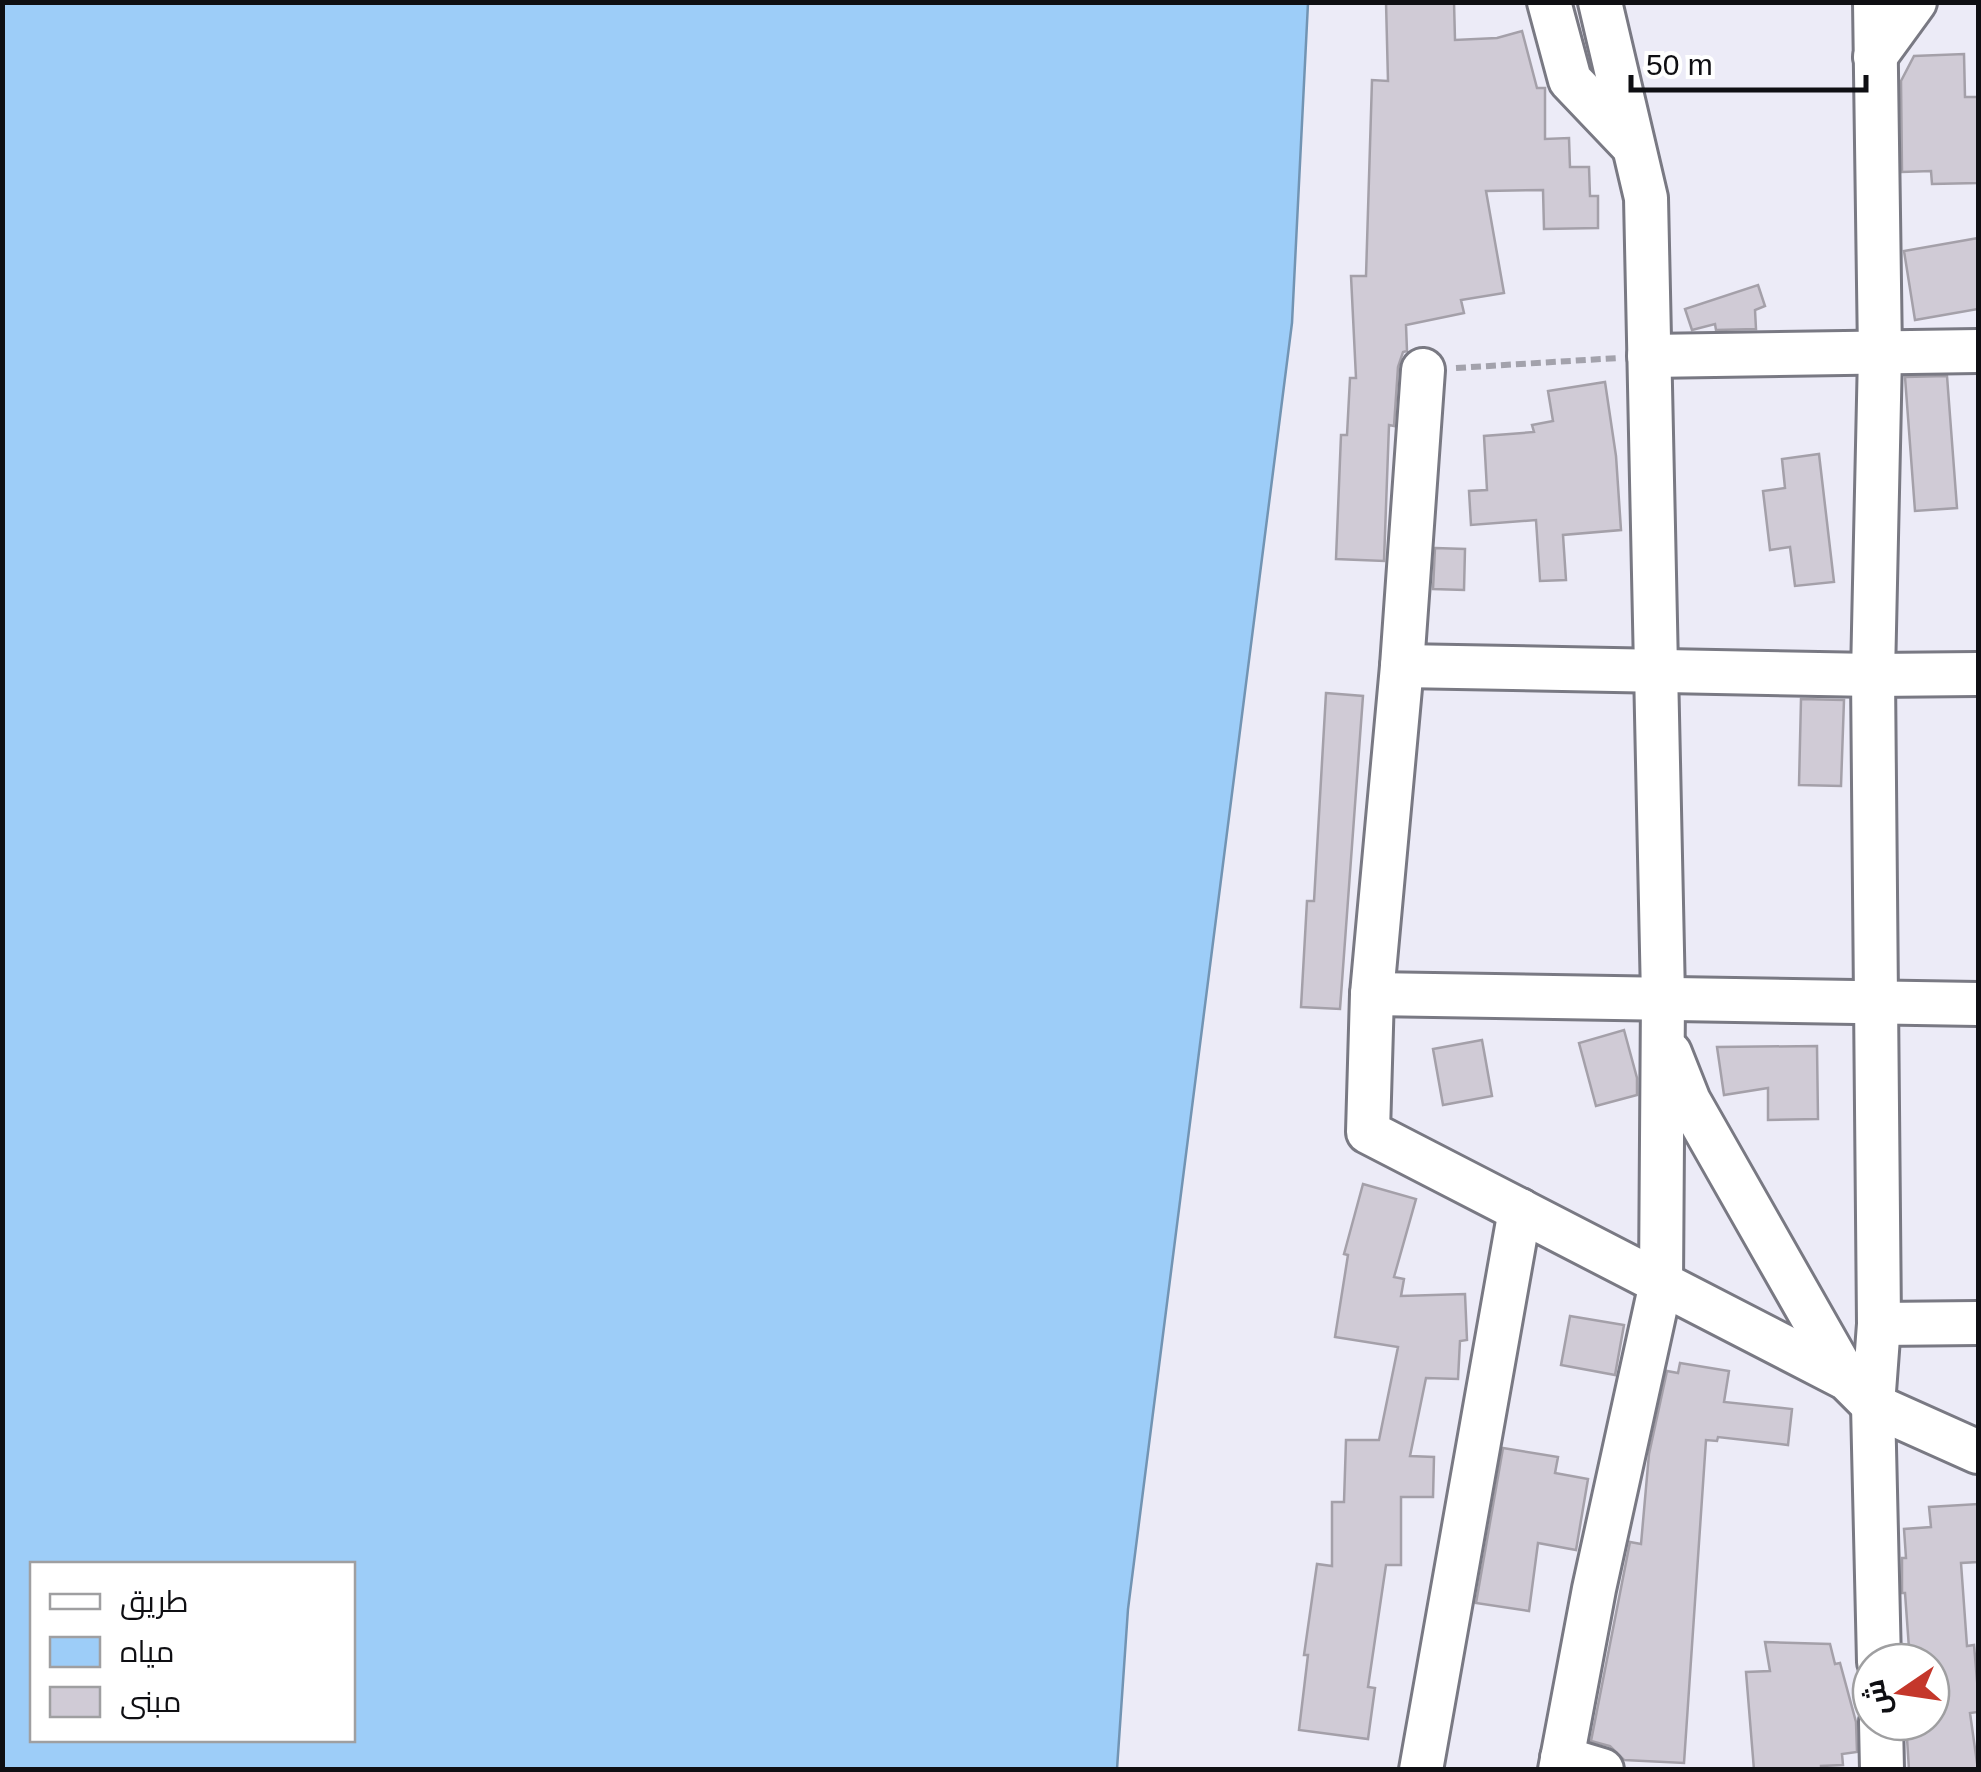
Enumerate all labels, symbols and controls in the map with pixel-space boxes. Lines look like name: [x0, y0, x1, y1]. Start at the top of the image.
scale bar: [1631, 30, 1866, 92]
text: 50 m: [1646, 48, 1713, 81]
legend: [30, 1562, 355, 1742]
text: طريق: [120, 1585, 189, 1620]
text: مياه: [120, 1635, 174, 1668]
north arrow: [1851, 1642, 1951, 1742]
text: ش: [1858, 1676, 1897, 1719]
text: مبنى: [120, 1685, 181, 1720]

